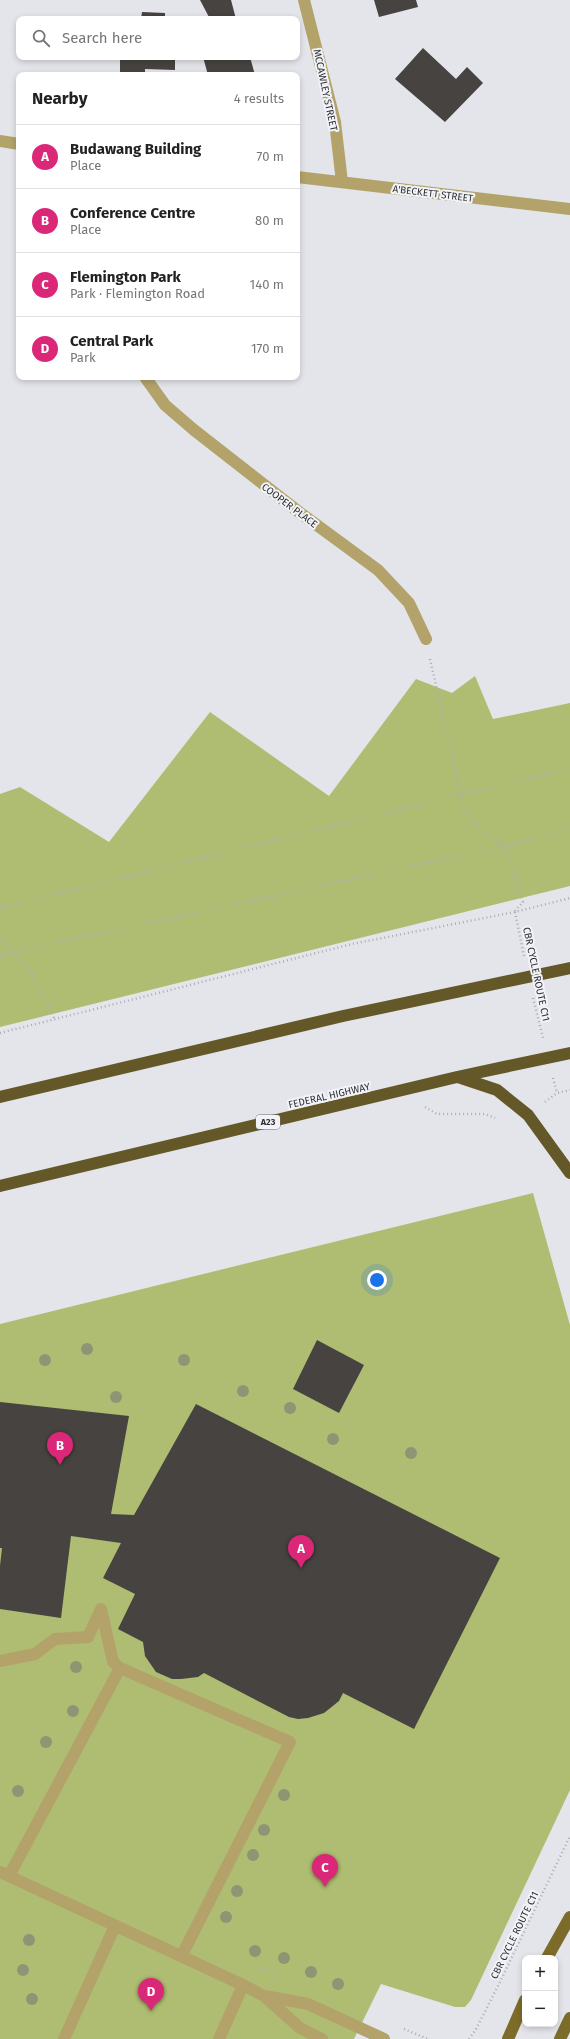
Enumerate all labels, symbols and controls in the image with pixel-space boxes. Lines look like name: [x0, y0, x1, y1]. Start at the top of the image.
search box: [16, 16, 300, 60]
icon: search: [30, 27, 52, 49]
text: Search here: [62, 29, 142, 47]
street label: MCCAWLEY STREET: [310, 48, 340, 133]
text: Nearby: [32, 88, 87, 109]
text: 4 results: [234, 91, 284, 106]
text: Budawang Building: [70, 140, 201, 158]
text: A: [41, 149, 49, 164]
text: 70 m: [257, 149, 284, 164]
text: Place: [70, 158, 101, 173]
street label: A'BECKETT STREET: [392, 183, 475, 205]
text: Conference Centre: [70, 204, 195, 222]
text: B: [41, 213, 49, 228]
text: 80 m: [255, 213, 284, 228]
text: Place: [70, 222, 101, 237]
text: Flemington Park: [70, 268, 181, 286]
text: C: [41, 277, 49, 292]
text: 140 m: [250, 277, 284, 292]
text: Park · Flemington Road: [70, 286, 205, 301]
text: Central Park: [70, 332, 153, 350]
text: D: [41, 341, 49, 356]
text: 170 m: [251, 341, 284, 356]
text: Park: [70, 350, 96, 365]
street label: COOPER PLACE: [259, 481, 320, 531]
street label: CBR CYCLE ROUTE C11: [520, 926, 552, 1022]
street label: FEDERAL HIGHWAY: [287, 1081, 372, 1111]
road number: A23: [256, 1115, 280, 1129]
your location: [367, 1270, 387, 1290]
pin: B: [47, 1432, 73, 1465]
pin: A: [288, 1535, 314, 1568]
pin: C: [312, 1854, 338, 1887]
street label: CBR CYCLE ROUTE C11: [488, 1890, 541, 1981]
map controls: [522, 1955, 558, 2027]
button: +: [522, 1955, 558, 1991]
pin: D: [138, 1978, 164, 2011]
button: −: [522, 1991, 558, 2027]

